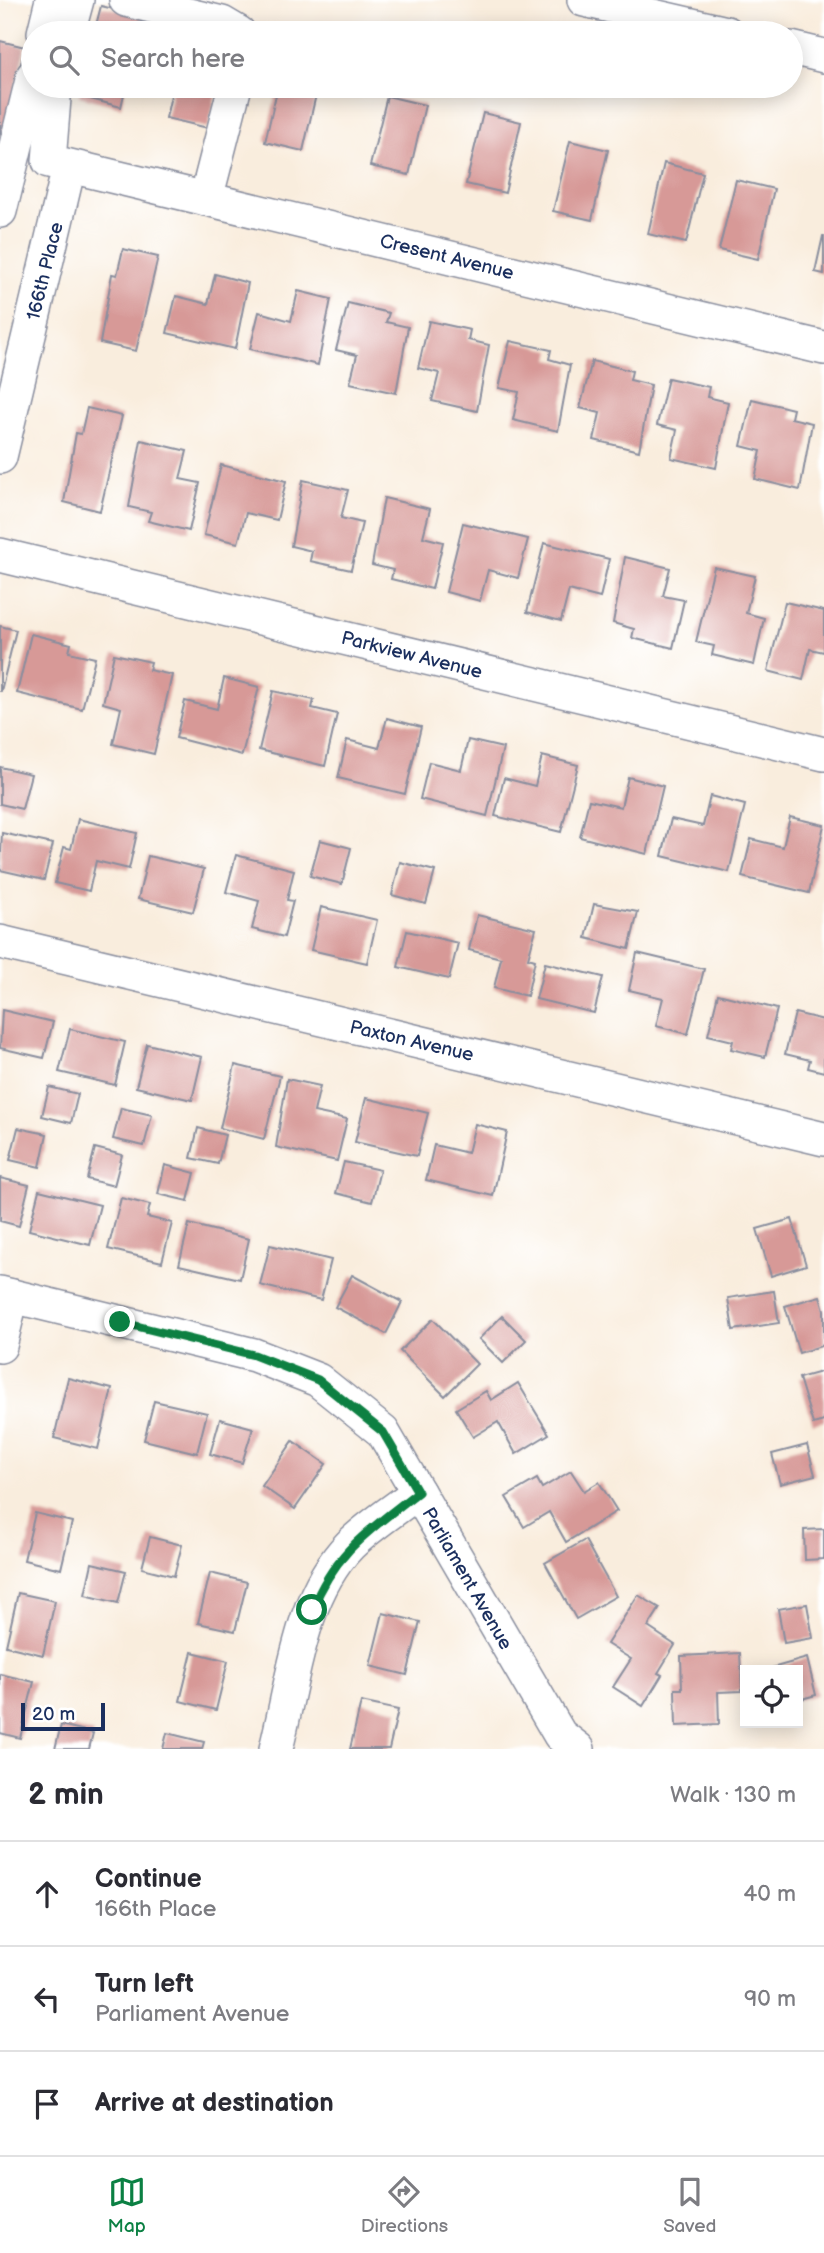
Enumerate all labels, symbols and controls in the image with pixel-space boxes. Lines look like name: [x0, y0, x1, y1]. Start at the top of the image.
search box: [21, 21, 803, 98]
icon: search: [45, 41, 83, 79]
text: Search here: [101, 44, 245, 75]
street label: 166th Place: [22, 220, 69, 323]
street label: Cresent Avenue: [377, 230, 516, 285]
street label: Parkview Avenue: [339, 627, 485, 684]
street label: Paxton Avenue: [347, 1016, 476, 1067]
route end: [104, 1306, 135, 1337]
street label: Parliament Avenue: [417, 1503, 517, 1654]
route start: [296, 1594, 327, 1625]
map controls: [740, 1665, 803, 1728]
button: locate: [740, 1665, 803, 1728]
scale bar: [21, 1700, 105, 1732]
text: 20 m: [32, 1703, 75, 1726]
text: 2 min: [28, 1777, 104, 1813]
text: Walk · 130 m: [670, 1781, 796, 1809]
text: Continue: [95, 1864, 202, 1895]
icon: ahead: [28, 1875, 66, 1913]
text: 40 m: [743, 1880, 796, 1908]
text: 166th Place: [95, 1895, 216, 1923]
text: Turn left: [95, 1969, 194, 2000]
icon: left: [28, 1980, 66, 2018]
text: 90 m: [744, 1985, 796, 2013]
text: Parliament Avenue: [95, 2000, 290, 2028]
icon: arrive: [28, 2085, 66, 2123]
text: Arrive at destination: [95, 2088, 334, 2119]
tab: Map: [108, 2173, 146, 2238]
tab: Directions: [361, 2173, 448, 2238]
tab: Saved: [663, 2173, 716, 2238]

